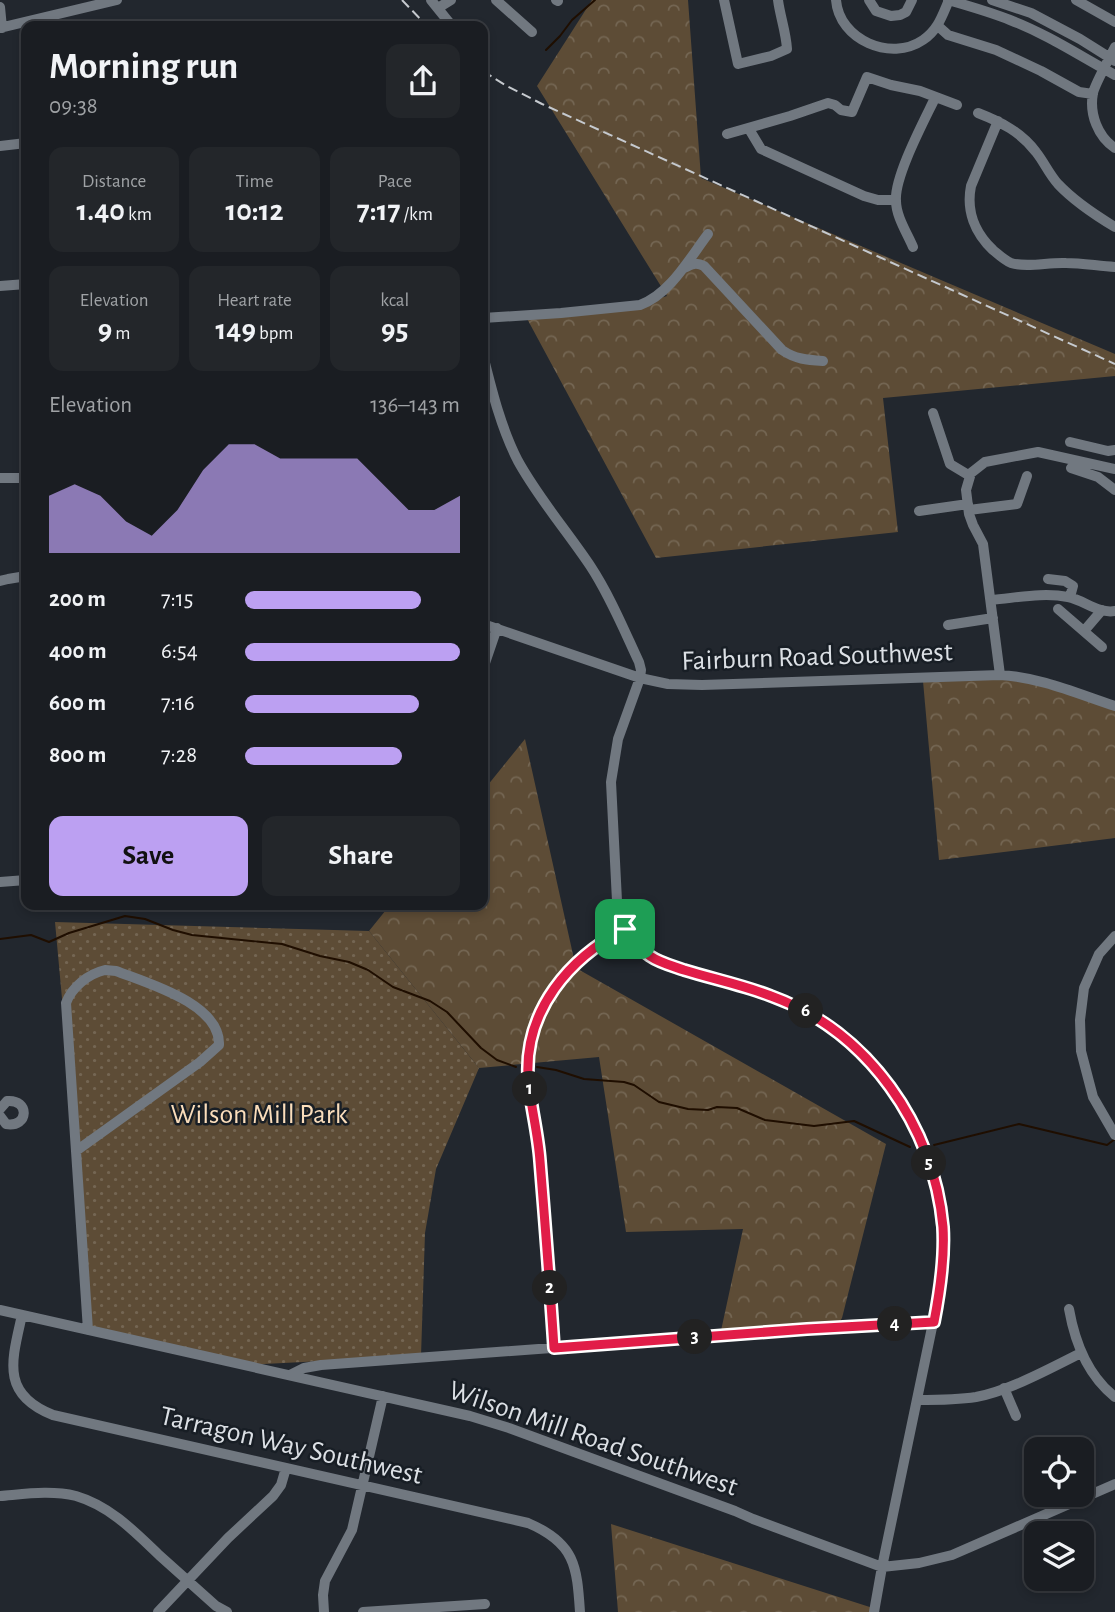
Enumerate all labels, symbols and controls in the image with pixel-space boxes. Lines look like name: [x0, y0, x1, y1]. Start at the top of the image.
button: share: [386, 44, 460, 118]
text: Morning run: [49, 48, 238, 86]
text: 09:38: [49, 95, 98, 118]
text: Distance: [82, 172, 146, 191]
text: Time: [236, 172, 273, 191]
text: Pace: [378, 172, 412, 191]
text: 1.40: [76, 196, 125, 226]
text: 10:12: [225, 196, 284, 226]
text: 7:17: [357, 196, 400, 226]
text: km: [125, 205, 152, 224]
text: /km: [400, 205, 433, 224]
text: Elevation: [80, 291, 149, 310]
text: Heart rate: [217, 291, 292, 310]
text: kcal: [380, 291, 409, 310]
text: 9: [98, 315, 112, 345]
text: 149: [216, 315, 256, 345]
text: 95: [381, 315, 409, 345]
text: m: [112, 324, 131, 343]
text: bpm: [256, 324, 293, 343]
text: Elevation: [49, 394, 132, 417]
text: 136–143 m: [370, 394, 460, 417]
text: 200 m: [49, 588, 106, 611]
text: 7:15: [161, 588, 193, 611]
street label: Fairburn Road Southwest: [681, 638, 953, 676]
text: 400 m: [49, 640, 107, 663]
text: 6:54: [161, 640, 198, 663]
text: 600 m: [49, 692, 106, 715]
text: 7:16: [161, 692, 195, 715]
text: 800 m: [49, 744, 106, 767]
text: 7:28: [161, 744, 197, 767]
button: Save: [49, 816, 248, 896]
button: Share: [262, 816, 460, 896]
pin: [595, 899, 655, 959]
icon: arrive: [606, 910, 644, 948]
pin: 6: [788, 993, 824, 1028]
text: 6: [801, 1001, 810, 1020]
pin: 1: [512, 1072, 548, 1106]
text: 1: [526, 1079, 533, 1098]
park label: Wilson Mill Park: [170, 1101, 348, 1129]
pin: 5: [912, 1146, 946, 1180]
text: 5: [924, 1153, 933, 1172]
pin: 2: [532, 1270, 568, 1306]
text: 2: [545, 1278, 554, 1297]
pin: 4: [878, 1306, 912, 1342]
text: 4: [890, 1314, 899, 1333]
pin: 3: [678, 1320, 712, 1354]
text: 3: [690, 1327, 699, 1346]
street label: Wilson Mill Road Southwest: [445, 1376, 741, 1502]
street label: Tarragon Way Southwest: [157, 1402, 425, 1490]
map controls: [1024, 1437, 1094, 1591]
button: locate: [1024, 1437, 1094, 1507]
button: layers: [1024, 1521, 1094, 1591]

